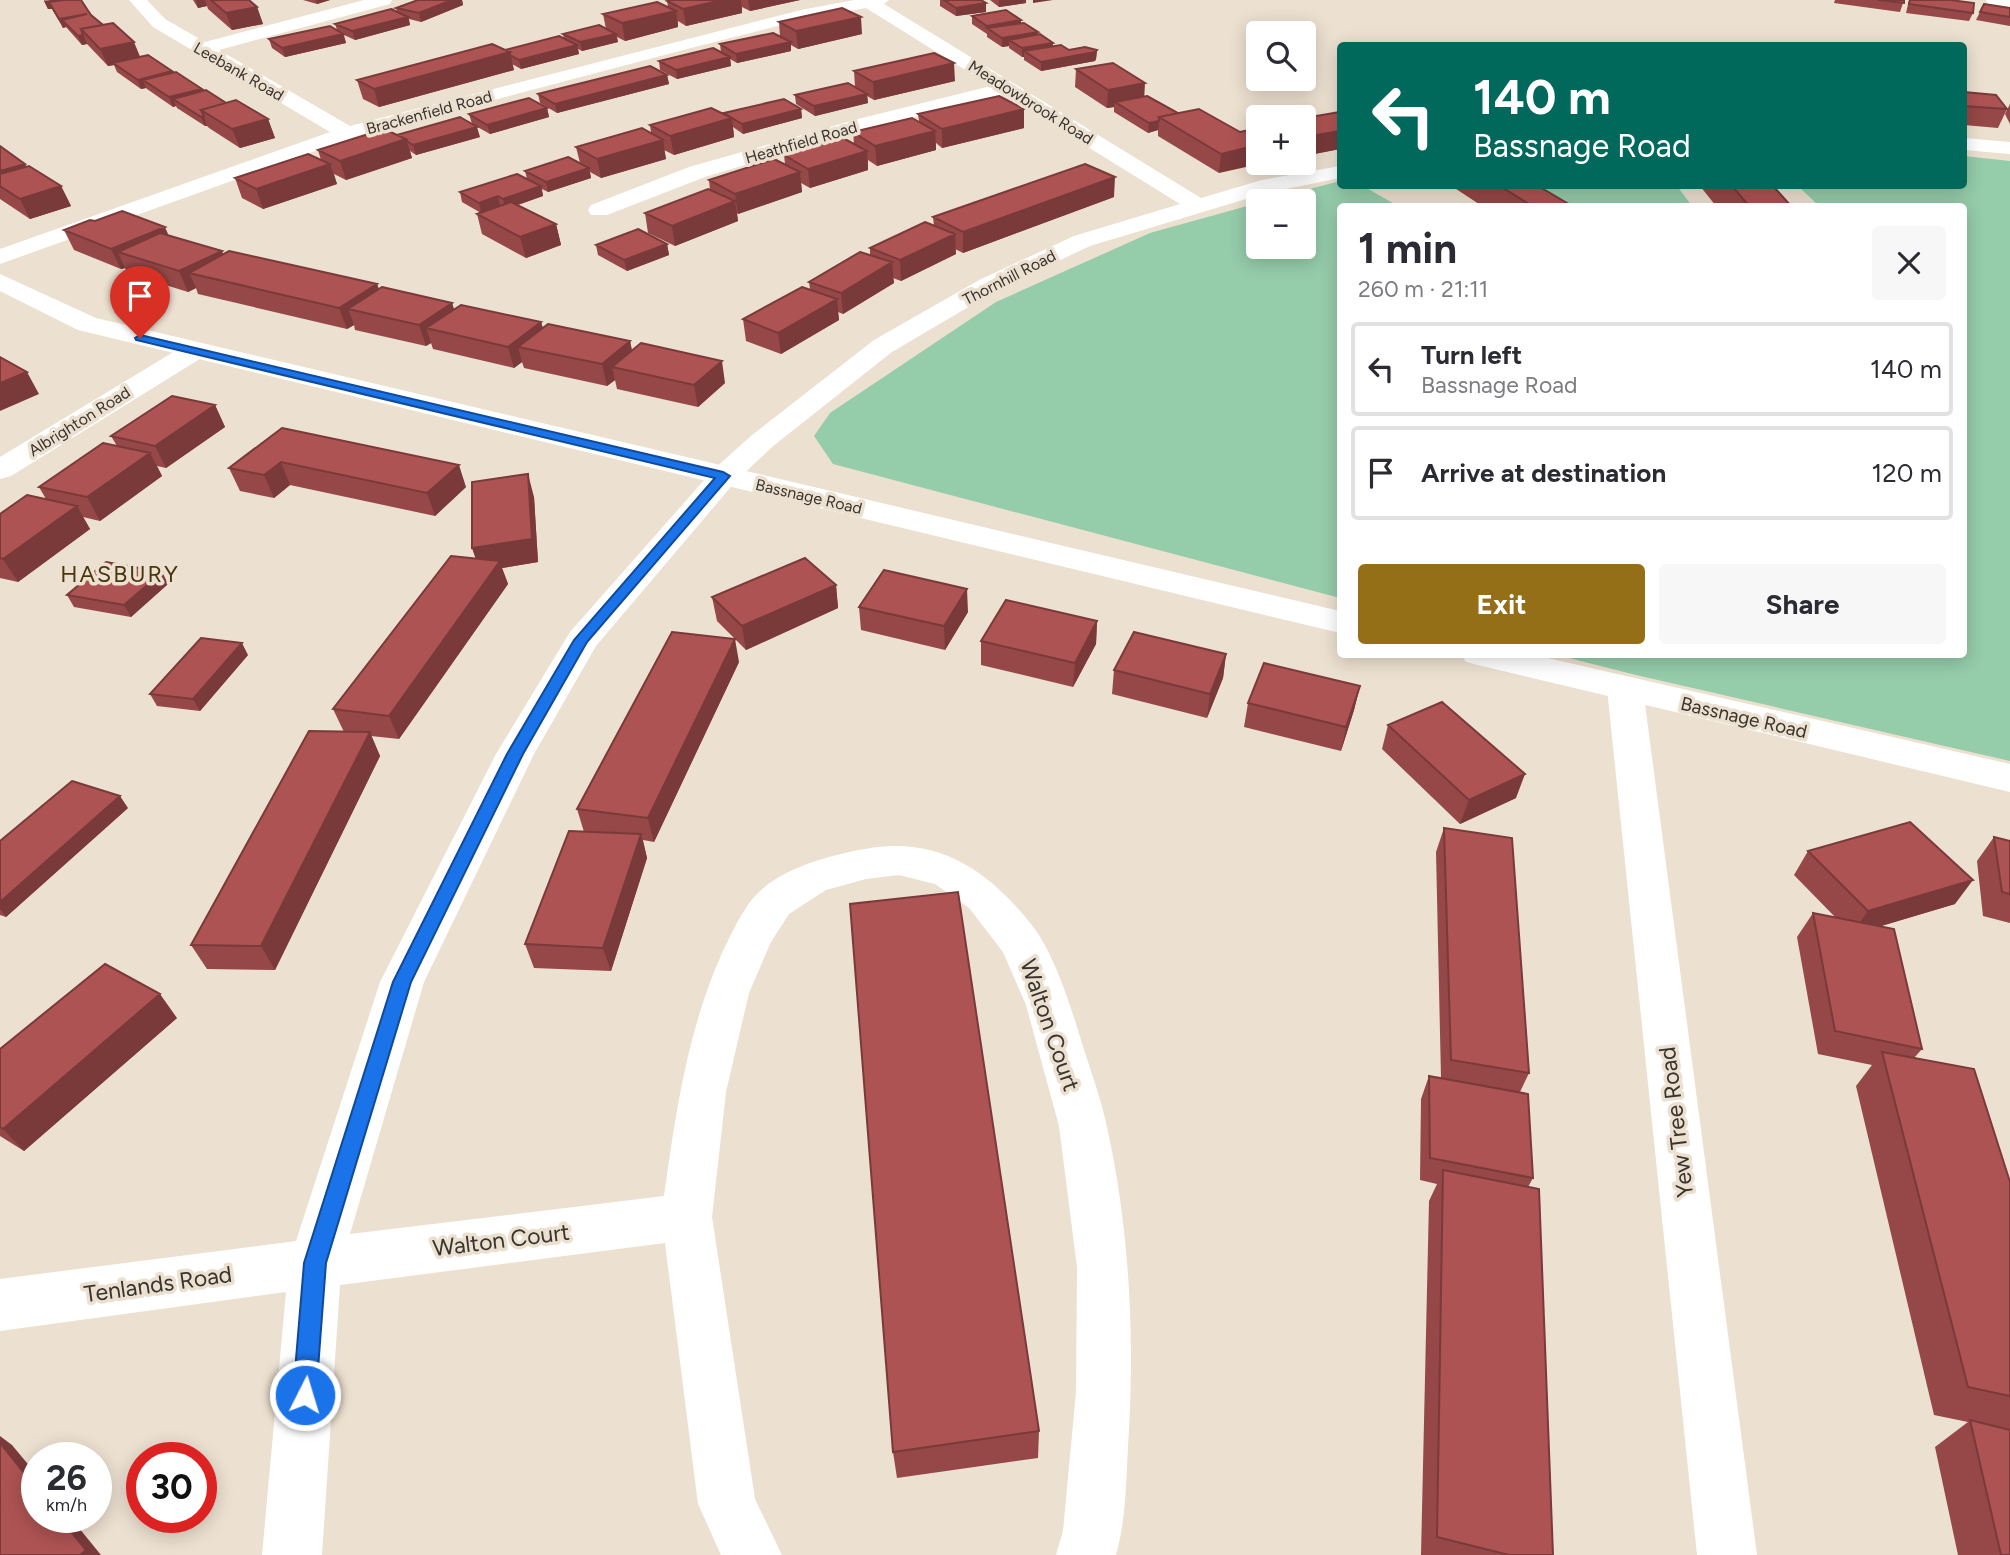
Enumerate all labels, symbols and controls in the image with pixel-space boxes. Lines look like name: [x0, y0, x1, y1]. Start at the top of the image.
map controls: [1246, 21, 1316, 259]
button: search: [1246, 21, 1316, 91]
street label: Leebank Road: [190, 38, 287, 105]
street label: Meadowbrook Road: [965, 56, 1097, 148]
text: 140 m: [1473, 67, 1611, 126]
icon: left: [1358, 70, 1449, 161]
street label: Brackenfield Road: [364, 87, 494, 138]
button: +: [1246, 105, 1316, 175]
street label: Heathfield Road: [743, 117, 859, 168]
text: Bassnage Road: [1473, 127, 1691, 165]
button: −: [1246, 189, 1316, 259]
text: 1 min: [1358, 223, 1457, 274]
button: close: [1872, 226, 1946, 300]
street label: Thornhill Road: [960, 246, 1059, 309]
pin: [110, 266, 170, 338]
text: 260 m · 21:11: [1358, 275, 1488, 303]
icon: arrive: [121, 277, 159, 315]
text: Turn left: [1421, 339, 1522, 371]
icon: left: [1362, 350, 1400, 388]
text: 140 m: [1870, 353, 1942, 385]
text: Bassnage Road: [1421, 371, 1577, 399]
street label: Albrighton Road: [25, 383, 134, 460]
icon: arrive: [1362, 454, 1400, 492]
text: Arrive at destination: [1421, 457, 1666, 489]
text: 120 m: [1872, 457, 1942, 489]
street label: Bassnage Road: [754, 475, 864, 518]
district label: HASBURY: [60, 560, 180, 588]
button: Exit: [1358, 564, 1645, 644]
button: Share: [1659, 564, 1946, 644]
street label: Bassnage Road: [1678, 692, 1809, 743]
street label: Walton Court: [1014, 955, 1086, 1095]
street label: Yew Tree Road: [1653, 1045, 1699, 1199]
street label: Walton Court: [431, 1218, 571, 1262]
street label: Tenlands Road: [82, 1260, 234, 1308]
position arrow: [268, 1358, 342, 1432]
speed limit sign: 30: [126, 1442, 217, 1533]
text: 26: [46, 1457, 87, 1499]
text: km/h: [46, 1494, 87, 1516]

